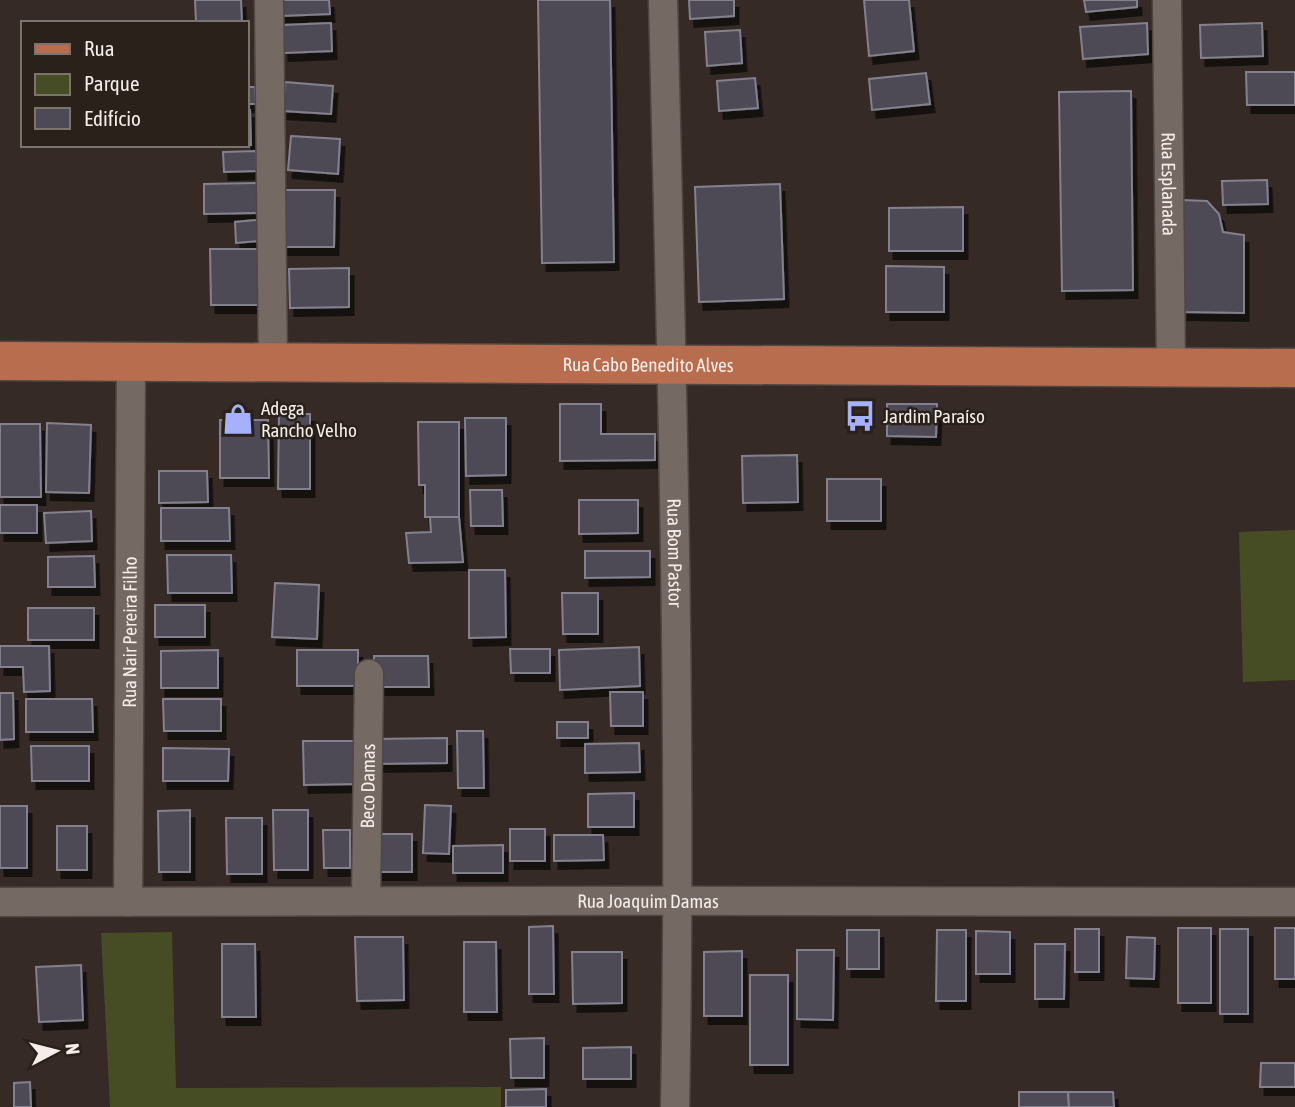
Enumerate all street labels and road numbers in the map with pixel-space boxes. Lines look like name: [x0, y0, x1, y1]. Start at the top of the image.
street label: Rua Esplanada: [1157, 132, 1181, 236]
street label: Rua Cabo Benedito Alves: [562, 353, 734, 376]
street label: Rua Bom Pastor: [663, 498, 687, 608]
street label: Rua Nair Pereira Filho: [118, 556, 141, 708]
street label: Beco Damas: [356, 743, 379, 829]
street label: Rua Joaquim Damas: [577, 890, 719, 912]

